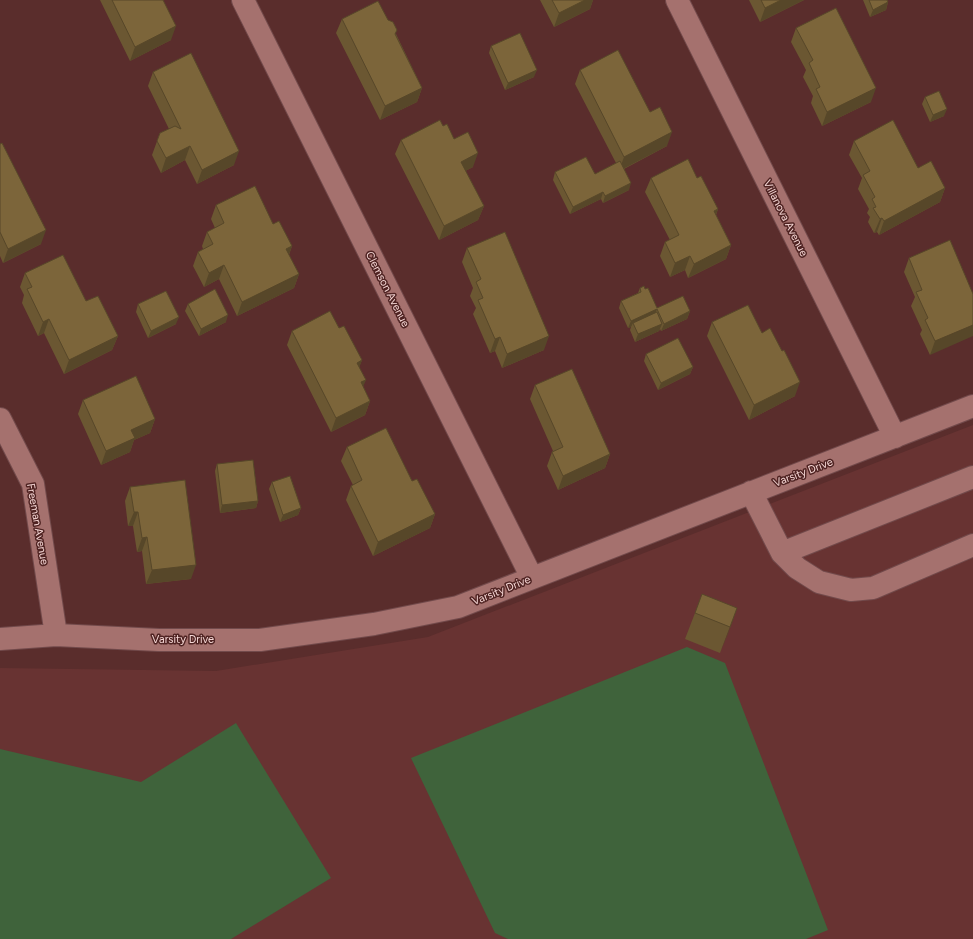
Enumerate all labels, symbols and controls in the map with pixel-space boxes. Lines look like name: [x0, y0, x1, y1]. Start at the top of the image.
street label: Villanova Avenue: [761, 178, 810, 259]
street label: Clemson Avenue: [363, 249, 412, 329]
street label: Varsity Drive: [772, 455, 835, 490]
street label: Freeman Avenue: [24, 482, 51, 566]
street label: Varsity Drive: [470, 573, 533, 608]
street label: Varsity Drive: [152, 633, 214, 646]

